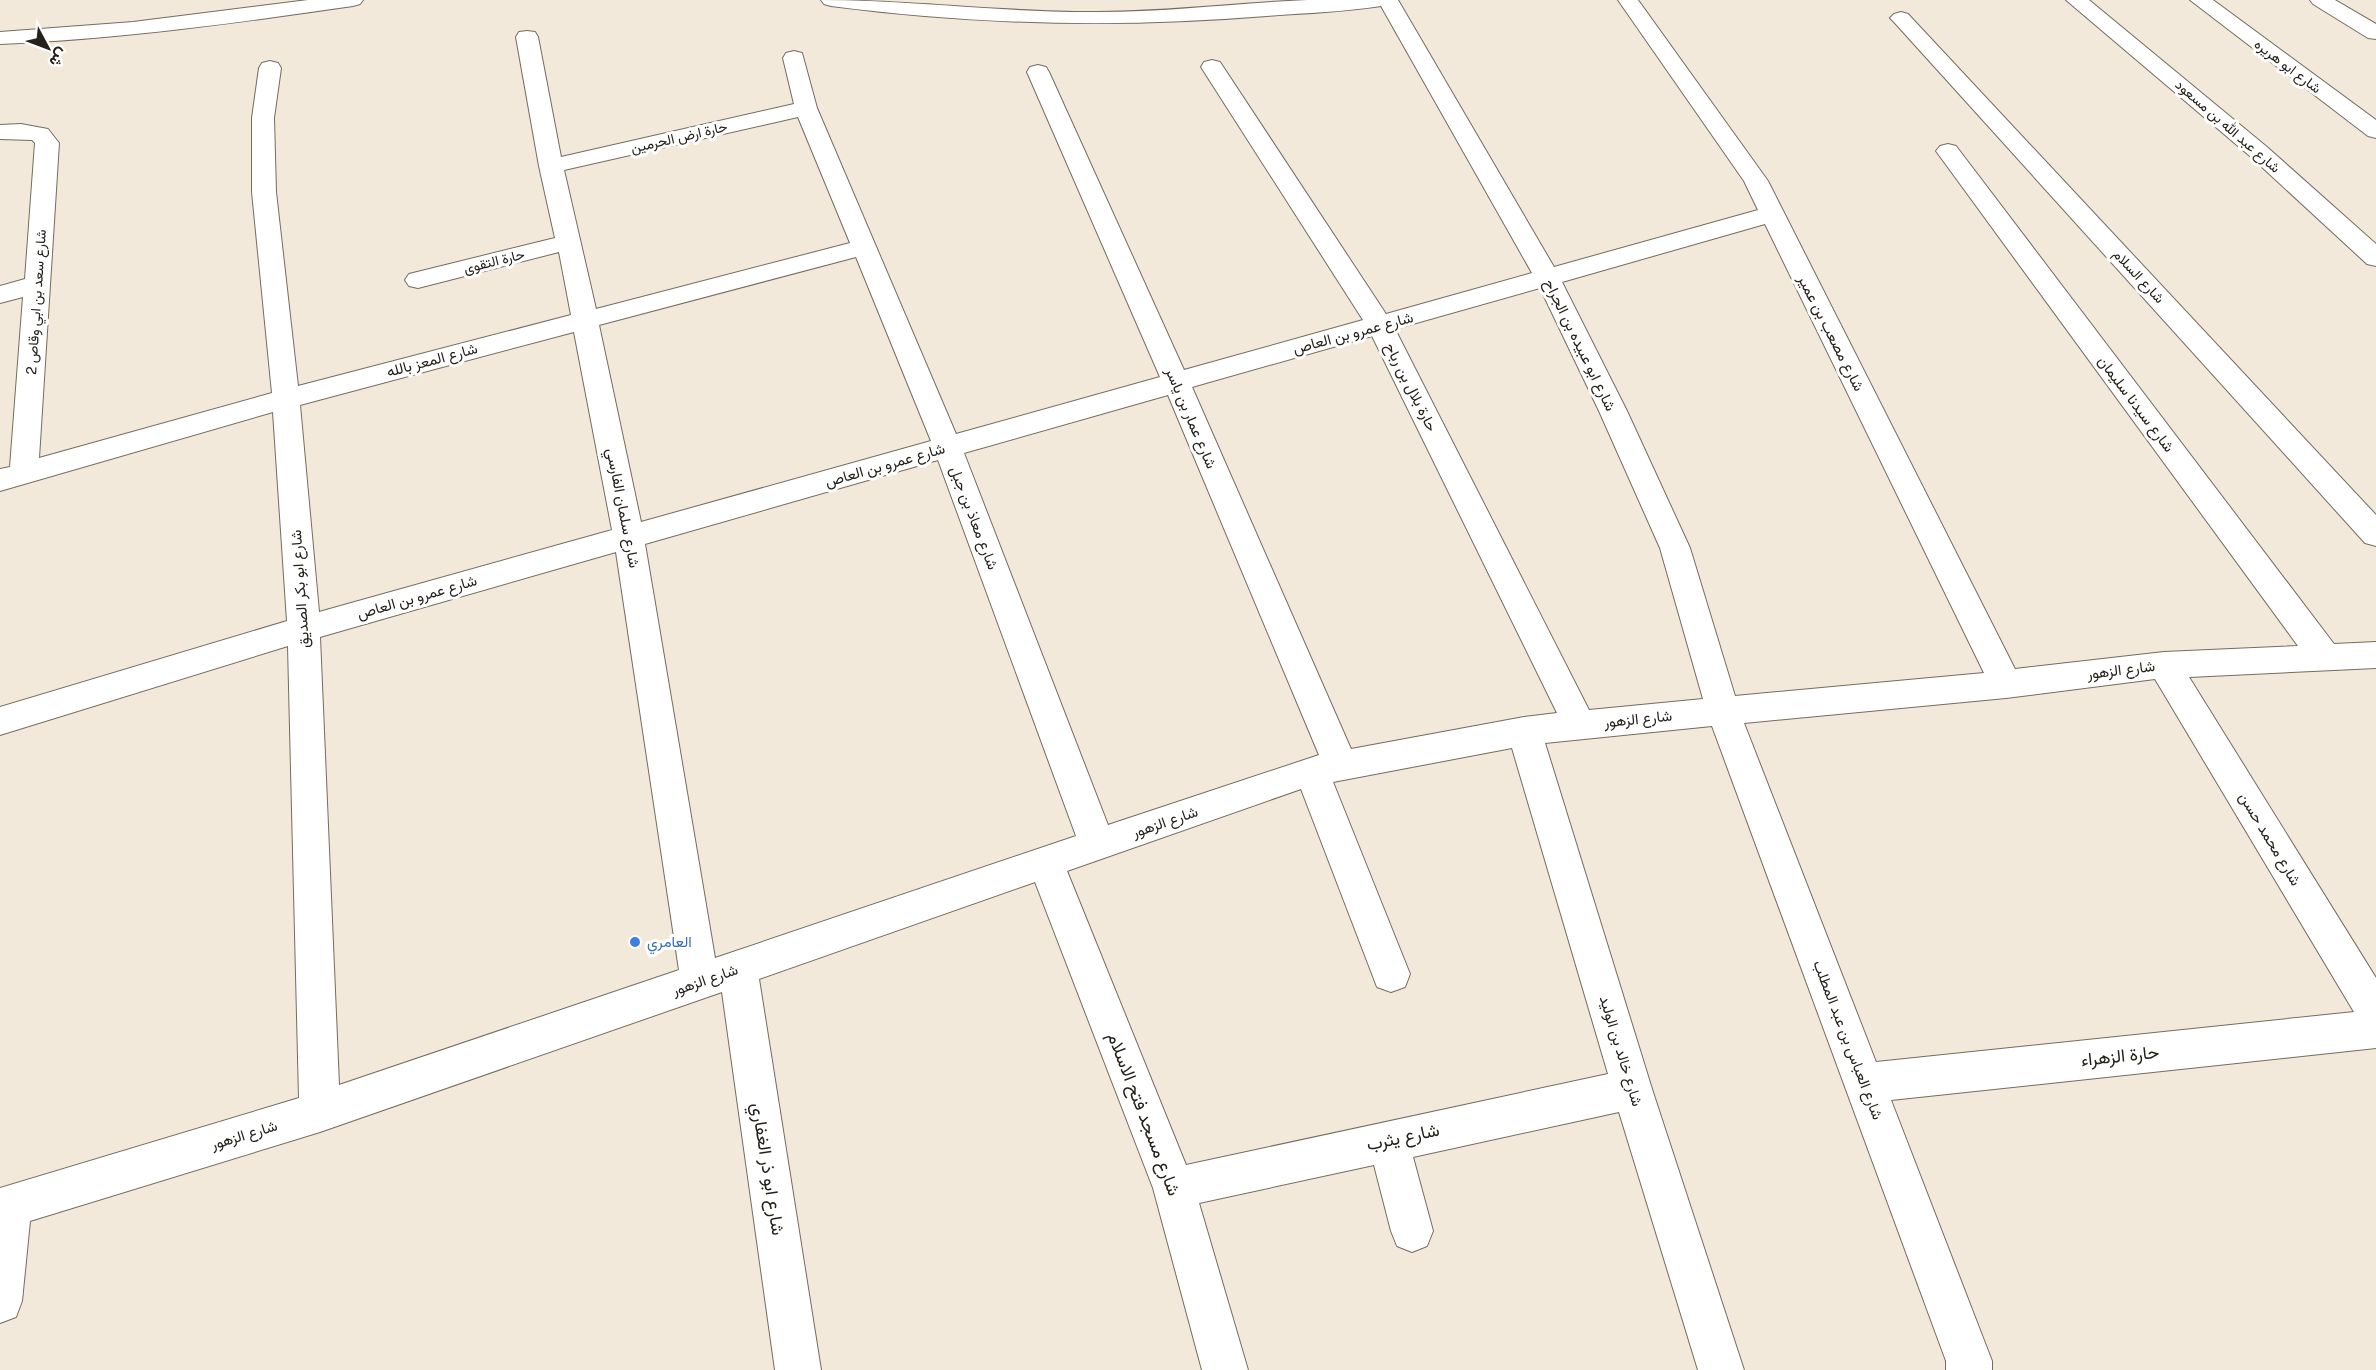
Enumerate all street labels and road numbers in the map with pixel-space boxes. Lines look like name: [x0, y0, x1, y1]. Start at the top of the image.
street label: شارع ابو هريره: [2250, 36, 2325, 99]
street label: شارع عبد الله بن مسعود: [2170, 76, 2284, 178]
street label: حارة ارض الحرمين: [629, 118, 729, 157]
street label: شارع سعد بن ابي وقاص 2: [23, 229, 53, 376]
street label: حارة التقوى: [462, 246, 526, 277]
street label: شارع السلام: [2108, 246, 2168, 308]
street label: شارع مصعب بن عمير: [1792, 271, 1868, 395]
street label: شارع ابو عبيده بن الجراح: [1538, 276, 1620, 415]
street label: شارع عمرو بن العاص: [1291, 308, 1416, 360]
street label: شارع المعز بالله: [385, 339, 480, 383]
street label: حارة بلال بن رباح: [1379, 340, 1441, 435]
street label: شارع سيدنا سليمان: [2092, 352, 2178, 457]
street label: شارع عمار بن ياسر: [1159, 364, 1220, 472]
street label: شارع عمرو بن العاص: [823, 439, 948, 493]
street label: شارع سلمان الفارسي: [599, 447, 643, 570]
street label: شارع معاذ بن جبل: [944, 464, 1002, 573]
street label: شارع ابو بكر الصديق: [287, 529, 315, 649]
street label: شارع عمرو بن العاص: [355, 571, 480, 625]
street label: شارع الزهور: [2085, 657, 2156, 685]
street label: شارع الزهور: [1602, 706, 1673, 734]
street label: شارع محمد حسن: [2233, 789, 2305, 890]
street label: شارع الزهور: [1129, 802, 1201, 844]
street label: شارع العباس بن عبد المطلب: [1807, 958, 1887, 1123]
street label: شارع الزهور: [669, 960, 741, 1002]
street label: شارع خالد بن الوليد: [1594, 993, 1646, 1109]
street label: شارع مسجد فتح الاسلام: [1102, 1029, 1185, 1199]
street label: حارة الزهراء: [2080, 1041, 2160, 1071]
street label: شارع ابو ذر الغفاري: [743, 1101, 789, 1237]
street label: شارع الزهور: [208, 1116, 280, 1156]
street label: شارع يثرب: [1365, 1119, 1442, 1156]

